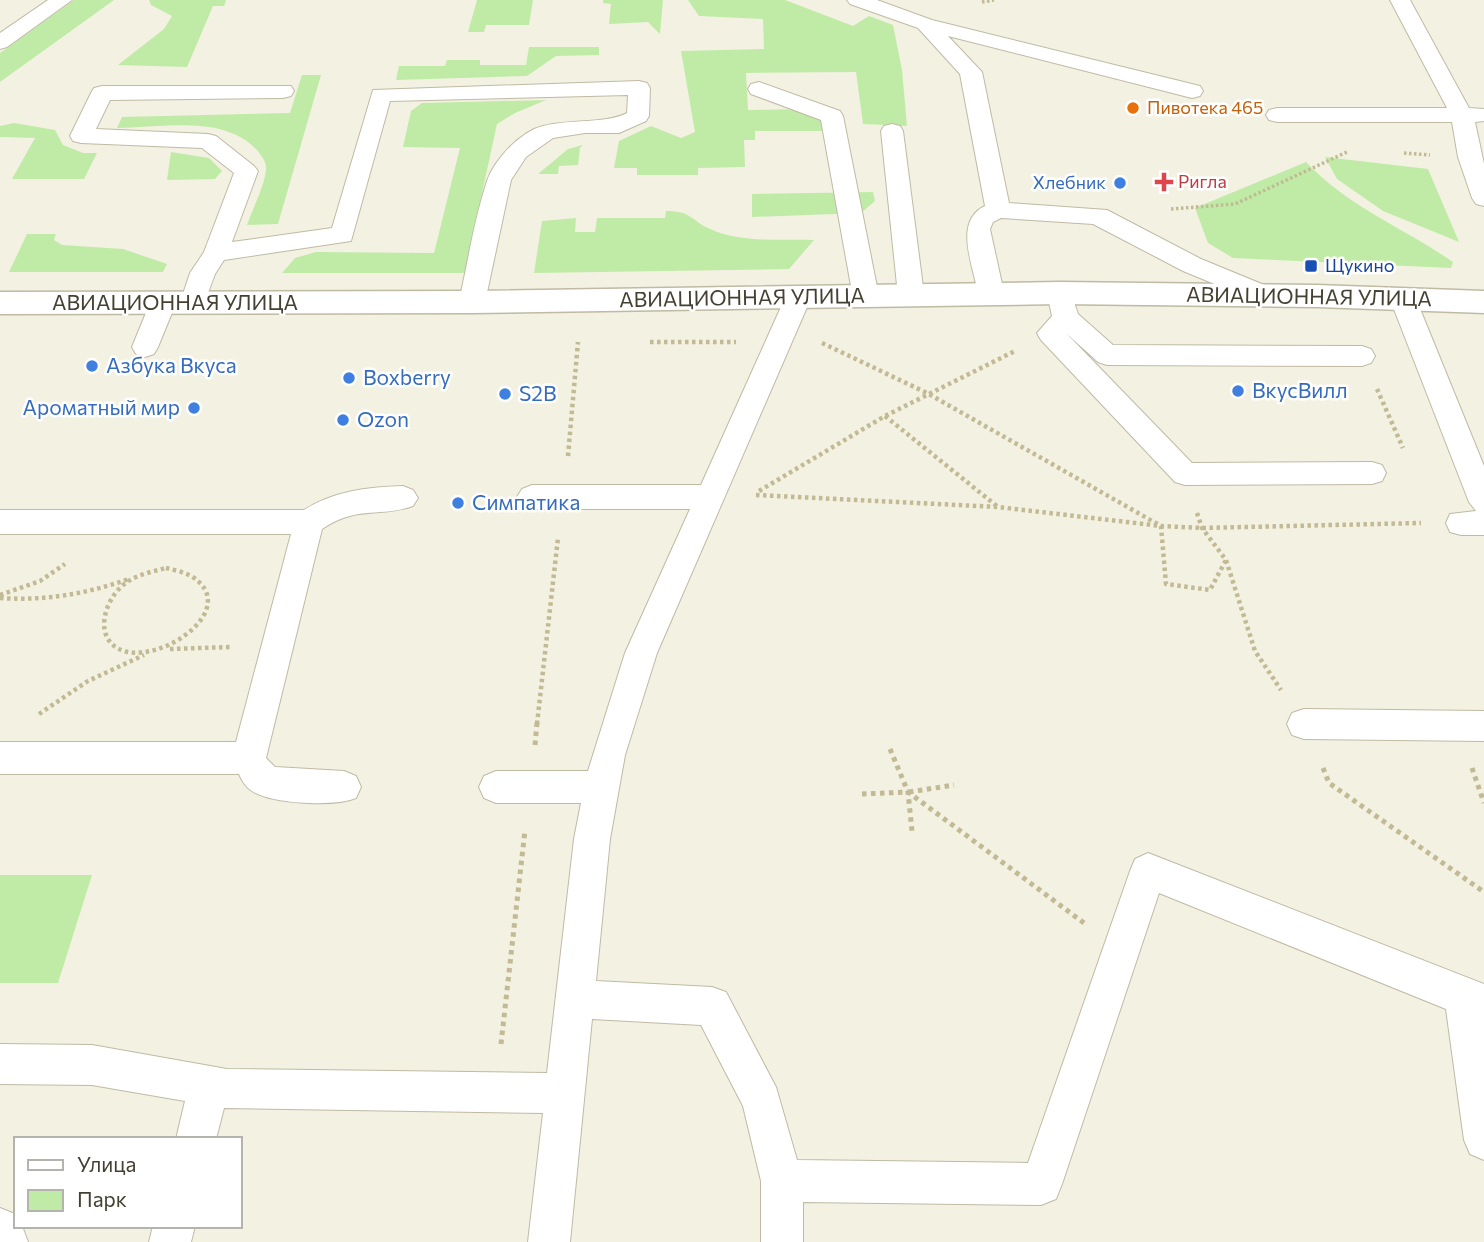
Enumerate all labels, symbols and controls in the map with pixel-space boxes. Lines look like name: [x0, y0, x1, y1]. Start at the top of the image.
place label: Пивотека 465: [1147, 96, 1263, 118]
marker: Пивотека 465: [1125, 100, 1141, 116]
place label: Ригла: [1178, 170, 1227, 192]
place label: Хлебник: [1033, 171, 1106, 193]
marker: Ригла: [1156, 174, 1172, 190]
marker: Хлебник: [1112, 175, 1128, 191]
place label: Щукино: [1325, 254, 1394, 276]
marker: Щукино: [1303, 258, 1319, 274]
street label: АВИАЦИОННАЯ УЛИЦА: [1186, 281, 1432, 310]
street label: АВИАЦИОННАЯ УЛИЦА: [619, 282, 865, 311]
street label: АВИАЦИОННАЯ УЛИЦА: [52, 289, 298, 314]
place label: Азбука Вкуса: [106, 352, 237, 377]
marker: Азбука Вкуса: [84, 358, 100, 374]
place label: Boxberry: [363, 364, 451, 389]
marker: Boxberry: [341, 370, 357, 386]
place label: ВкусВилл: [1252, 377, 1348, 402]
place label: S2B: [519, 380, 557, 405]
marker: ВкусВилл: [1230, 383, 1246, 399]
marker: S2B: [497, 386, 513, 402]
place label: Ароматный мир: [23, 394, 180, 419]
marker: Ароматный мир: [186, 400, 202, 416]
place label: Ozon: [357, 406, 409, 431]
marker: Ozon: [335, 412, 351, 428]
place label: Симпатика: [472, 489, 580, 514]
marker: Симпатика: [450, 495, 466, 511]
legend: [14, 1137, 242, 1228]
text: Улица: [77, 1151, 136, 1176]
text: Парк: [77, 1186, 127, 1211]

